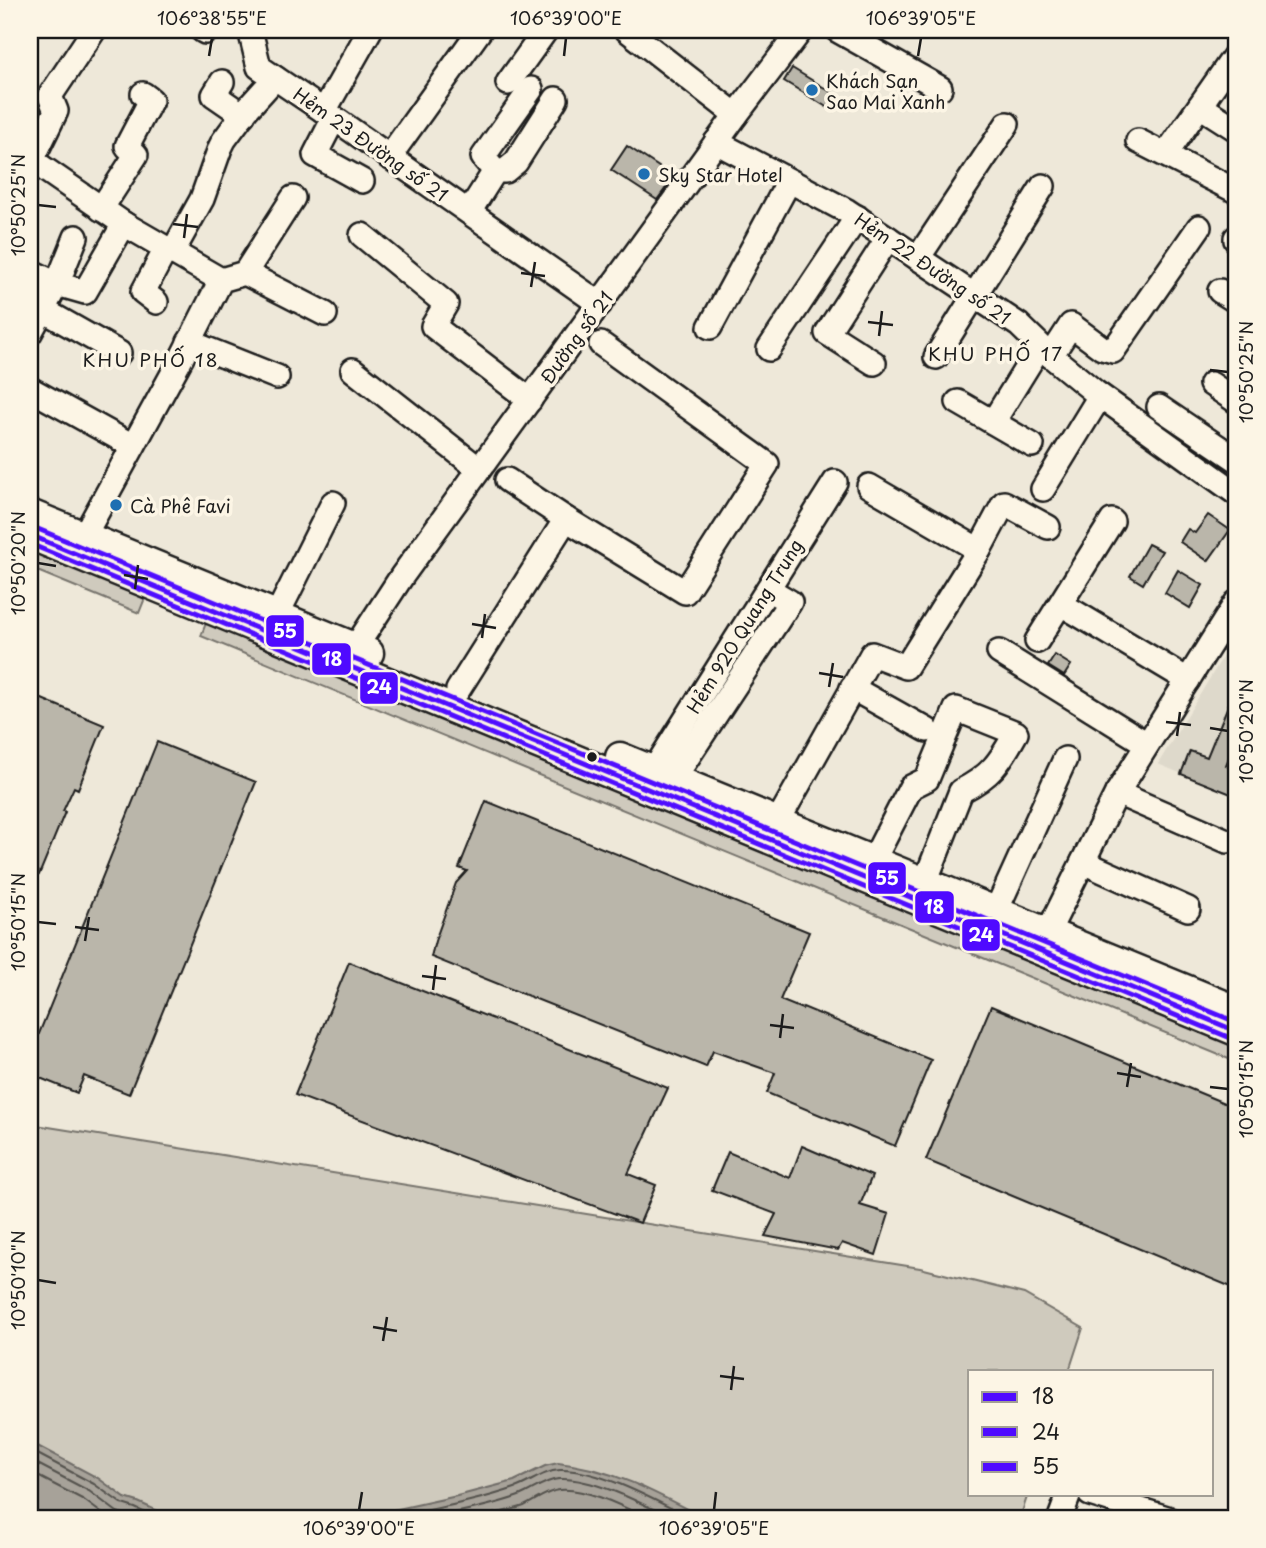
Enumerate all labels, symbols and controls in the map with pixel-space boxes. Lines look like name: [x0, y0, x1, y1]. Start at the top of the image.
text: 106°38'55"E: [157, 4, 267, 31]
text: 106°39'00"E: [510, 4, 622, 31]
text: 106°39'05"E: [866, 4, 976, 31]
place label: Khách Sạn Sao Mai Xanh: [826, 67, 946, 115]
street label: Hẻm 23 Đường số 21: [288, 80, 454, 208]
marker: Khách Sạn Sao Mai Xanh: [804, 82, 820, 98]
text: 10°50'25"N: [4, 154, 31, 256]
place label: Sky Star Hotel: [658, 161, 783, 188]
marker: Sky Star Hotel: [636, 166, 652, 182]
street label: Hẻm 22 Đường số 21: [850, 206, 1016, 330]
street label: Đường số 21: [533, 285, 619, 389]
text: 10°50'25"N: [1232, 321, 1259, 423]
district label: KHU PHỐ 17: [928, 339, 1064, 367]
district label: KHU PHỐ 18: [82, 345, 220, 373]
place label: Cà Phê Favi: [130, 492, 231, 519]
marker: Cà Phê Favi: [108, 497, 124, 513]
text: 10°50'20"N: [4, 511, 31, 615]
street label: Hẻm 920 Quang Trung: [679, 534, 809, 718]
line badge: 55: [265, 614, 305, 648]
text: 55: [273, 616, 297, 644]
line badge: 18: [311, 642, 352, 676]
text: 18: [322, 644, 343, 672]
line badge: 24: [359, 671, 399, 705]
text: 24: [366, 672, 392, 700]
text: 10°50'20"N: [1232, 679, 1259, 783]
unlabelled marker: [585, 750, 599, 764]
line badge: 55: [867, 861, 907, 895]
text: 55: [875, 863, 899, 891]
text: 10°50'15"N: [4, 873, 31, 971]
line badge: 18: [914, 890, 955, 924]
text: 18: [924, 892, 945, 920]
line badge: 24: [961, 918, 1001, 952]
text: 24: [968, 920, 994, 948]
text: 10°50'15"N: [1232, 1040, 1259, 1138]
text: 10°50'10"N: [4, 1230, 31, 1330]
legend: [968, 1370, 1214, 1496]
text: 18: [1032, 1379, 1055, 1411]
text: 24: [1032, 1415, 1060, 1447]
text: 55: [1032, 1449, 1059, 1481]
text: 106°39'00"E: [303, 1514, 415, 1541]
text: 106°39'05"E: [659, 1514, 769, 1541]

